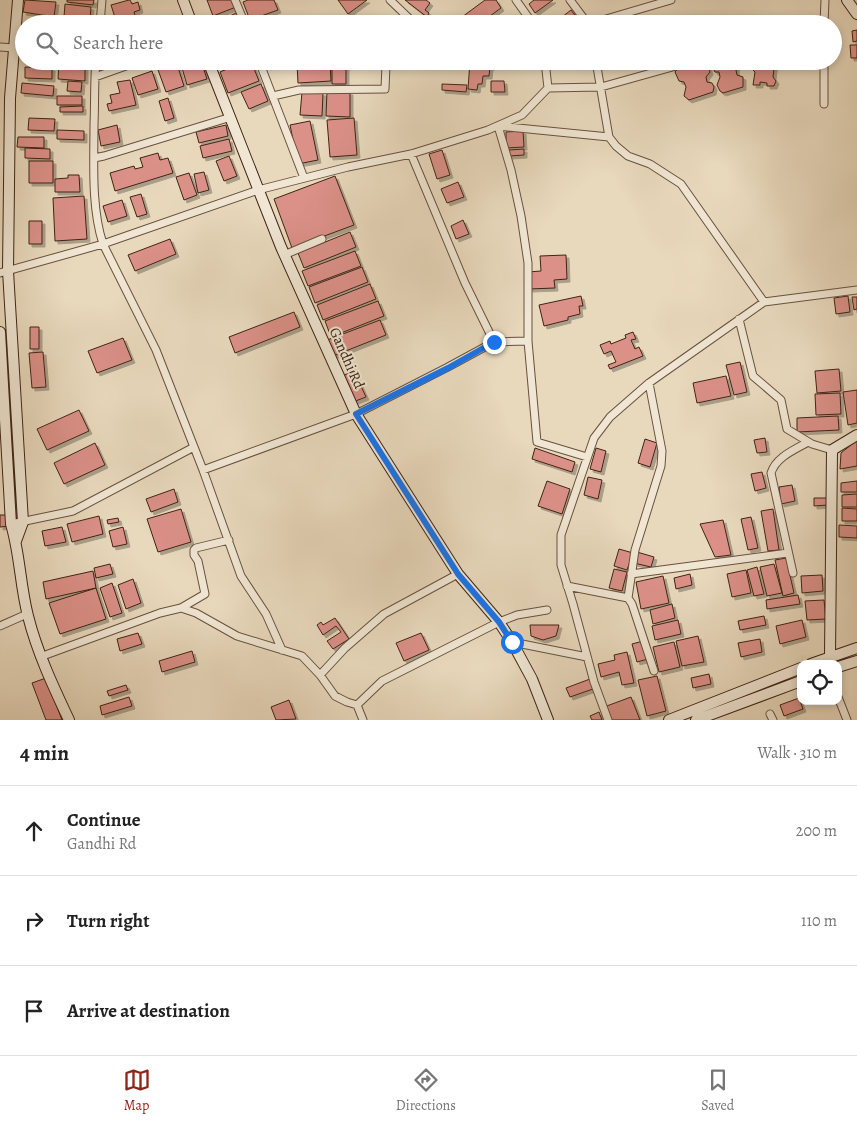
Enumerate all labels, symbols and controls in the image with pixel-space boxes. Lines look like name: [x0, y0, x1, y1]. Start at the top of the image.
search box: [15, 15, 842, 70]
icon: search: [33, 29, 61, 57]
text: Search here: [73, 30, 163, 56]
street label: Gandhi Rd: [325, 324, 370, 393]
route end: [483, 331, 506, 354]
route start: [501, 631, 524, 654]
map controls: [797, 660, 842, 705]
button: locate: [797, 660, 842, 705]
text: 4 min: [20, 739, 69, 767]
text: Walk · 310 m: [757, 742, 837, 764]
text: Continue: [67, 807, 141, 833]
icon: ahead: [20, 817, 48, 845]
text: 200 m: [796, 820, 837, 842]
text: Gandhi Rd: [67, 833, 136, 855]
icon: right: [20, 907, 48, 935]
text: Turn right: [67, 908, 149, 934]
text: 110 m: [801, 910, 837, 932]
icon: arrive: [20, 997, 48, 1025]
text: Arrive at destination: [67, 998, 230, 1024]
tab: Map: [123, 1066, 151, 1115]
tab: Directions: [396, 1066, 456, 1115]
tab: Saved: [701, 1066, 734, 1115]

